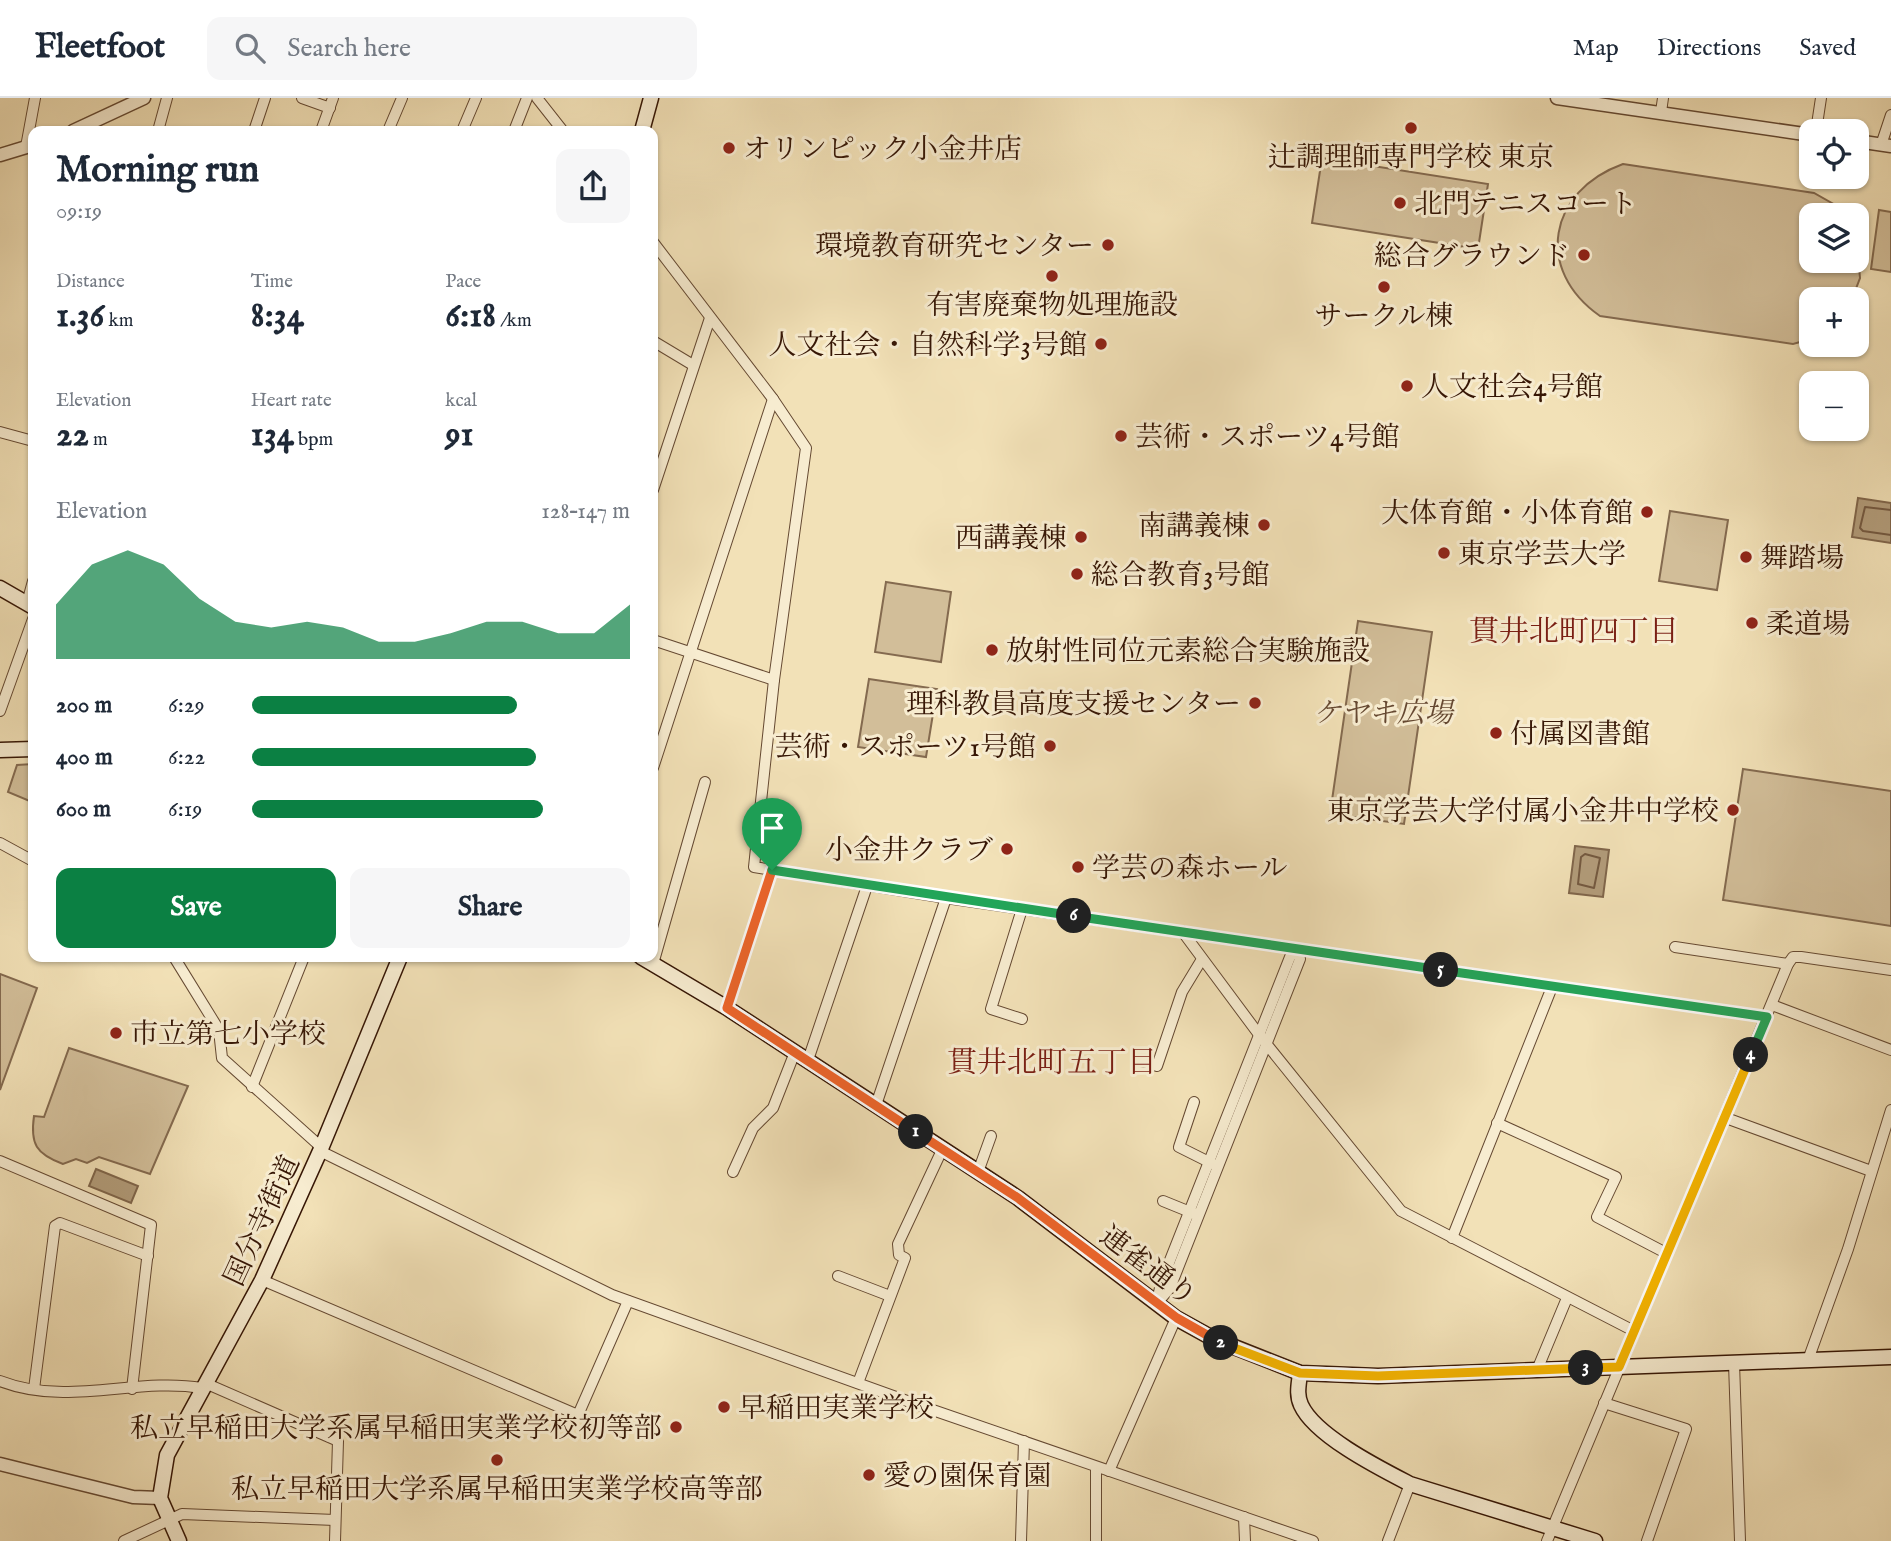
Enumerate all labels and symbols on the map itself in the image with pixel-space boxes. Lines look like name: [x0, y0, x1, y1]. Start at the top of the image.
marker: 辻調理師専門学校 東京: [1403, 120, 1419, 136]
place label: オリンピック小金井店: [743, 133, 1022, 168]
marker: オリンピック小金井店: [721, 140, 737, 156]
place label: 辻調理師専門学校 東京: [1268, 141, 1554, 176]
place label: 北門テニスコート: [1414, 188, 1637, 223]
marker: 北門テニスコート: [1392, 195, 1408, 211]
place label: 環境教育研究センター: [815, 230, 1094, 265]
marker: 環境教育研究センター: [1100, 237, 1116, 253]
place label: 総合グラウンド: [1374, 240, 1570, 275]
marker: 総合グラウンド: [1576, 247, 1592, 263]
marker: 有害廃棄物処理施設: [1044, 268, 1060, 284]
marker: サークル棟: [1376, 279, 1392, 295]
place label: 有害廃棄物処理施設: [926, 289, 1178, 324]
place label: サークル棟: [1314, 300, 1454, 335]
place label: 人文社会・自然科学3号館: [769, 329, 1087, 364]
marker: 人文社会・自然科学3号館: [1093, 336, 1109, 352]
place label: 人文社会4号館: [1421, 371, 1603, 406]
marker: 人文社会4号館: [1399, 378, 1415, 394]
place label: 芸術・スポーツ4号館: [1135, 421, 1400, 456]
marker: 芸術・スポーツ4号館: [1113, 428, 1129, 444]
place label: 大体育館・小体育館: [1381, 497, 1633, 532]
marker: 大体育館・小体育館: [1639, 504, 1655, 520]
place label: 南講義棟: [1138, 510, 1250, 545]
marker: 南講義棟: [1256, 517, 1272, 533]
place label: 西講義棟: [955, 522, 1067, 557]
marker: 西講義棟: [1073, 529, 1089, 545]
place label: 東京学芸大学: [1458, 538, 1626, 573]
place label: 舞踏場: [1760, 542, 1844, 577]
marker: 東京学芸大学: [1436, 545, 1452, 561]
marker: 舞踏場: [1738, 549, 1754, 565]
place label: 総合教育3号館: [1091, 559, 1269, 594]
marker: 総合教育3号館: [1069, 566, 1085, 582]
place label: 柔道場: [1766, 608, 1850, 643]
district label: 貫井北町四丁目: [1469, 614, 1679, 652]
marker: 柔道場: [1744, 615, 1760, 631]
place label: 放射性同位元素総合実験施設: [1006, 635, 1370, 670]
marker: 放射性同位元素総合実験施設: [984, 642, 1000, 658]
place label: 理科教員高度支援センター: [906, 688, 1241, 723]
marker: 理科教員高度支援センター: [1247, 695, 1263, 711]
park label: ケヤキ広場: [1313, 697, 1456, 732]
place label: 付属図書館: [1510, 718, 1650, 753]
marker: 付属図書館: [1488, 725, 1504, 741]
place label: 芸術・スポーツ1号館: [775, 731, 1036, 766]
marker: 芸術・スポーツ1号館: [1042, 738, 1058, 754]
place label: 東京学芸大学付属小金井中学校: [1327, 795, 1719, 830]
pin: [742, 798, 802, 870]
marker: 東京学芸大学付属小金井中学校: [1725, 802, 1741, 818]
place label: 小金井クラブ: [825, 834, 993, 869]
marker: 小金井クラブ: [999, 841, 1015, 857]
place label: 学芸の森ホール: [1092, 852, 1287, 887]
marker: 学芸の森ホール: [1070, 859, 1086, 875]
pin: 6: [1056, 898, 1092, 934]
pin: 5: [1424, 952, 1458, 988]
place label: 市立第七小学校: [130, 1018, 326, 1053]
marker: 市立第七小学校: [108, 1025, 124, 1041]
pin: 4: [1734, 1038, 1768, 1072]
district label: 貫井北町五丁目: [947, 1045, 1157, 1083]
pin: 1: [898, 1114, 934, 1150]
street label: 国分寺街道: [218, 1150, 309, 1292]
street label: 連雀通り: [1092, 1219, 1203, 1315]
pin: 2: [1204, 1326, 1238, 1360]
pin: 3: [1568, 1350, 1604, 1386]
place label: 早稲田実業学校: [738, 1392, 934, 1427]
marker: 早稲田実業学校: [716, 1399, 732, 1415]
place label: 私立早稲田大学系属早稲田実業学校初等部: [130, 1412, 662, 1447]
marker: 私立早稲田大学系属早稲田実業学校初等部: [668, 1419, 684, 1435]
marker: 私立早稲田大学系属早稲田実業学校高等部: [489, 1452, 505, 1468]
place label: 愛の園保育園: [883, 1460, 1051, 1495]
marker: 愛の園保育園: [861, 1467, 877, 1483]
place label: 私立早稲田大学系属早稲田実業学校高等部: [231, 1473, 763, 1508]

